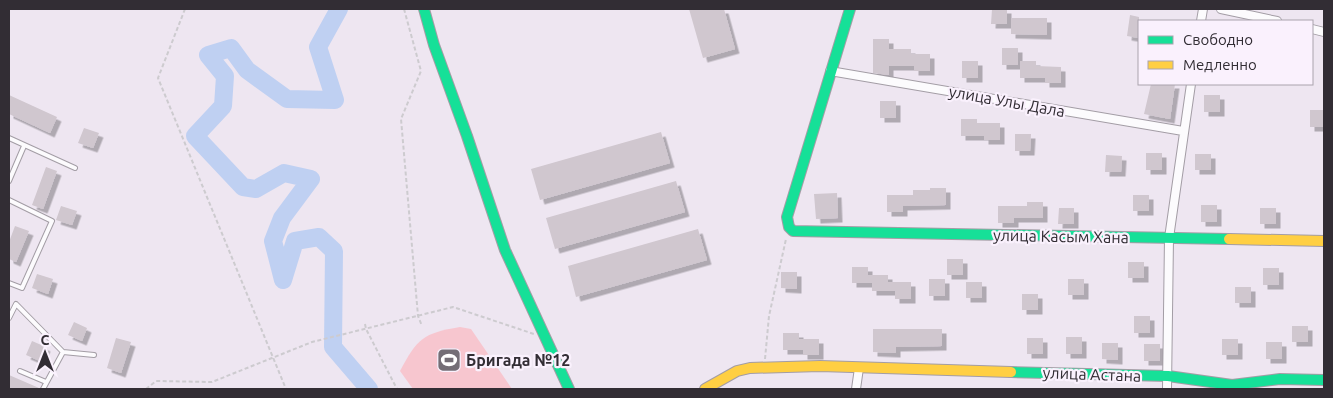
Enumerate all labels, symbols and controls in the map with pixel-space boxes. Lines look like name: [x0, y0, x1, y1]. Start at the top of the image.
legend: [1138, 20, 1313, 85]
text: Свободно: [1183, 31, 1253, 48]
text: Медленно: [1183, 56, 1257, 73]
street label: улица Улы Дала: [948, 82, 1066, 120]
street label: улица Касым Хана: [993, 226, 1129, 246]
north arrow: [20, 328, 70, 378]
text: С: [41, 332, 50, 348]
sports icon: Бригада №12: [436, 347, 462, 373]
place label: Бригада №12: [466, 351, 570, 369]
street label: улица Астана: [1043, 363, 1141, 385]

